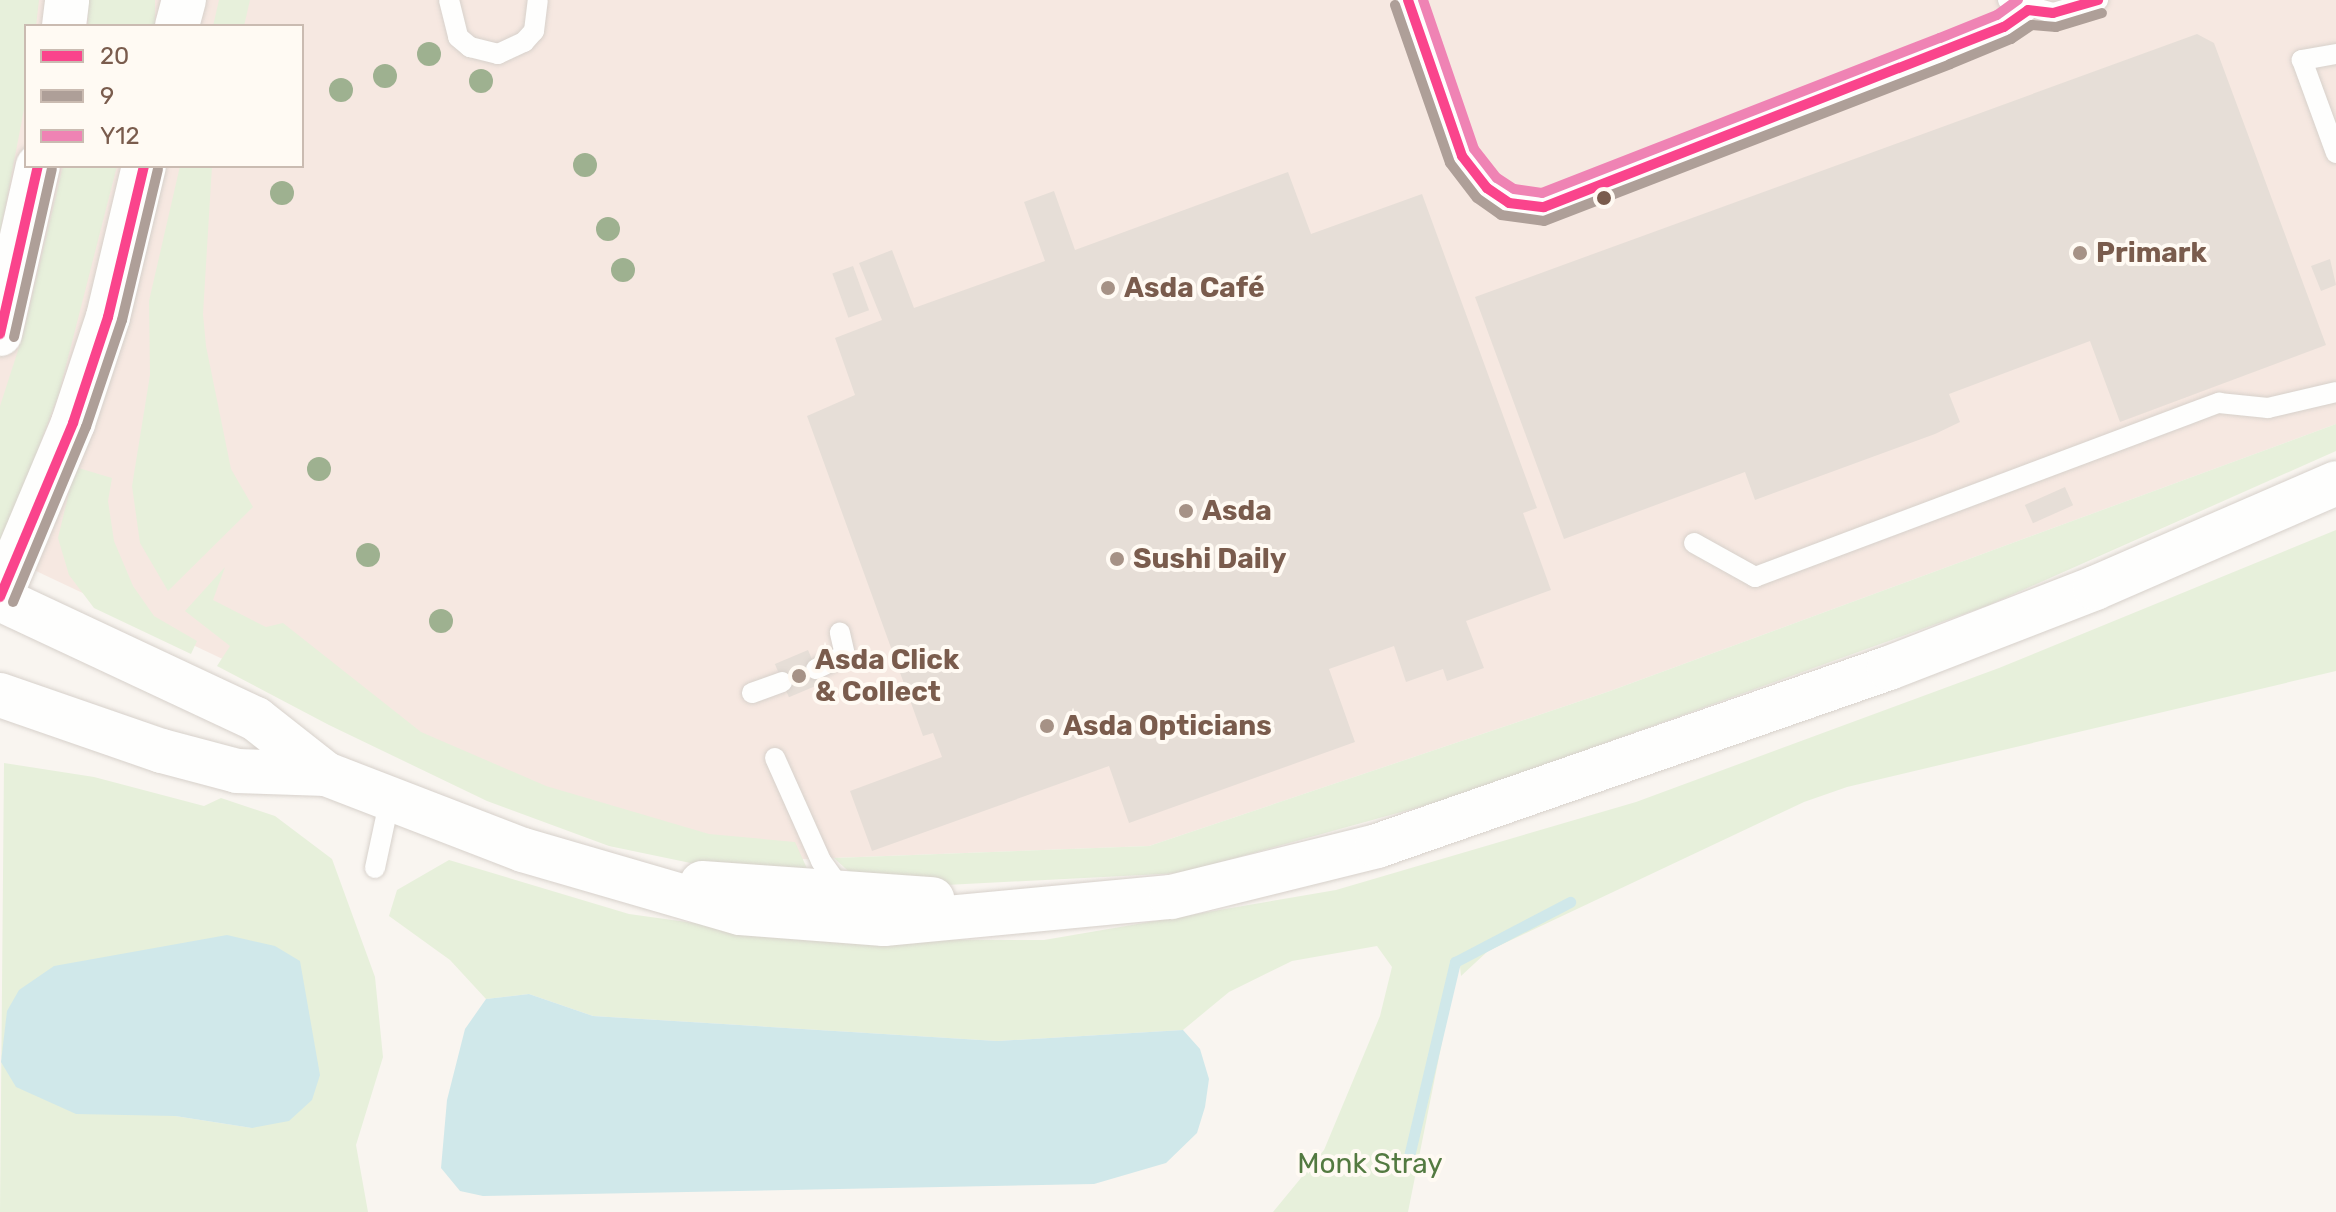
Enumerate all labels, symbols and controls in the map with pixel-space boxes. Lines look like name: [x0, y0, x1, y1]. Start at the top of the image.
legend: [24, 24, 304, 168]
text: 20: [100, 42, 129, 70]
text: 9: [100, 82, 114, 110]
text: Y12: [100, 122, 140, 150]
unlabelled marker: [1596, 190, 1612, 206]
place label: Primark: [2096, 236, 2207, 270]
marker: Primark: [2071, 244, 2089, 262]
place label: Asda Café: [1124, 271, 1265, 305]
marker: Asda Café: [1099, 279, 1117, 297]
place label: Asda: [1202, 494, 1272, 528]
marker: Asda: [1177, 502, 1195, 520]
place label: Sushi Daily: [1133, 542, 1286, 576]
marker: Sushi Daily: [1108, 550, 1126, 568]
place label: Asda Click & Collect: [815, 643, 959, 709]
marker: Asda Click & Collect: [790, 667, 808, 685]
place label: Asda Opticians: [1063, 709, 1272, 743]
marker: Asda Opticians: [1038, 717, 1056, 735]
park label: Monk Stray: [1297, 1147, 1443, 1181]

